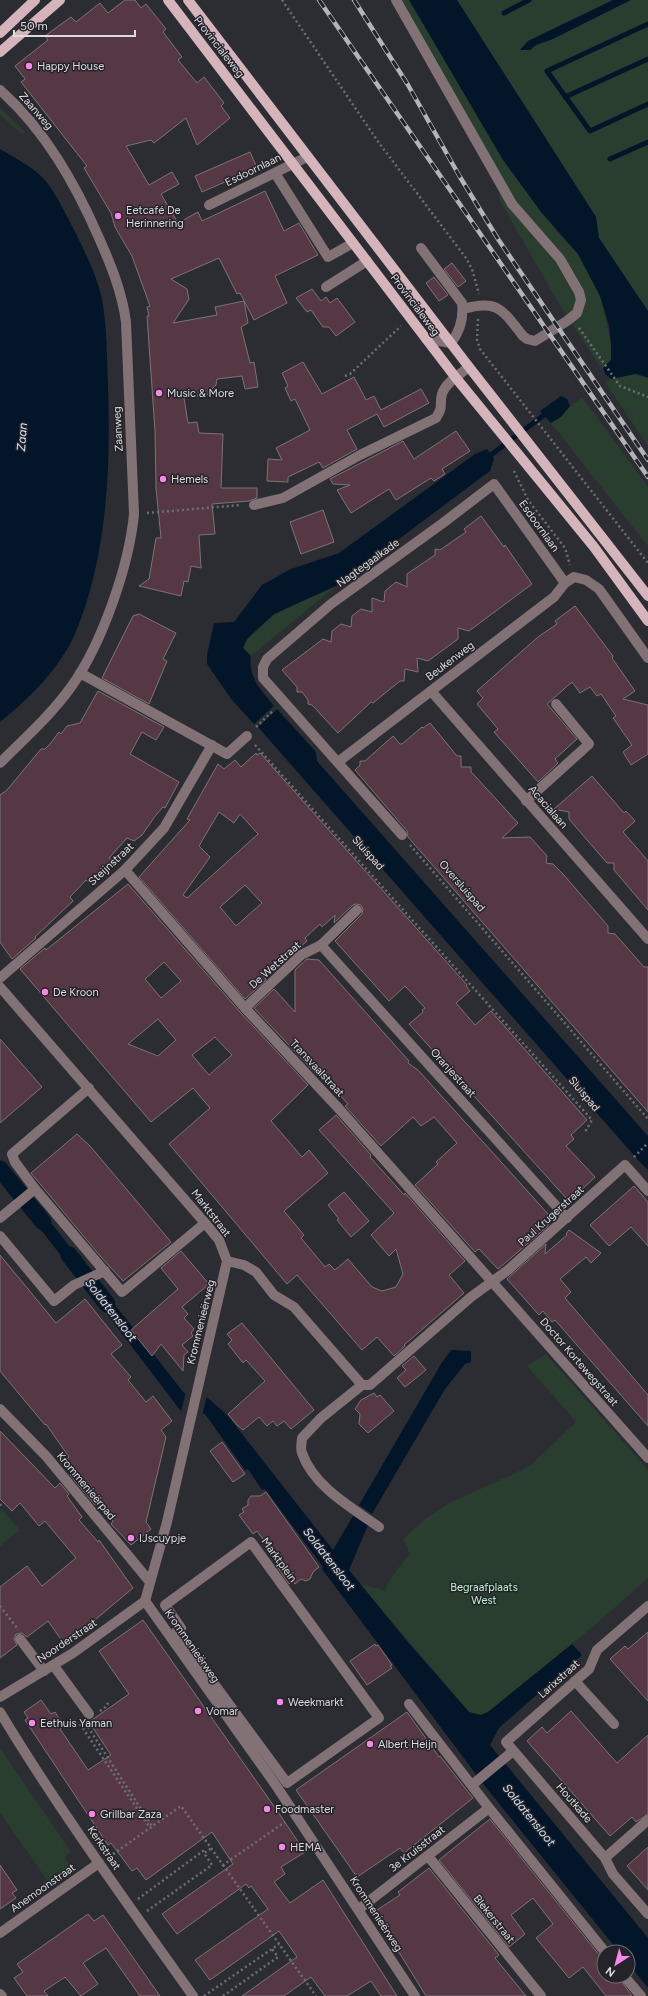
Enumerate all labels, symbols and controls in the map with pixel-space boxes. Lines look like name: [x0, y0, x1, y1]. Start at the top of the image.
scale bar: [14, 12, 135, 38]
street label: Provincialeweg: [191, 14, 247, 80]
text: 50 m: [20, 19, 48, 33]
place label: Happy House: [37, 60, 104, 73]
marker: Happy House: [24, 61, 34, 71]
street label: Zaanweg: [16, 90, 56, 132]
street label: Esdoornlaan: [223, 151, 283, 189]
place label: Eetcafé De Herinnering: [126, 204, 184, 230]
marker: Eetcafé De Herinnering: [113, 211, 123, 221]
street label: Provincialeweg: [388, 272, 442, 338]
place label: Music & More: [167, 387, 234, 400]
marker: Music & More: [154, 388, 164, 398]
street label: Zaanweg: [110, 406, 126, 452]
water label: Zaan: [14, 422, 30, 452]
place label: Hemels: [171, 473, 208, 486]
marker: Hemels: [158, 474, 168, 484]
street label: Esdoornlaan: [516, 498, 562, 554]
street label: Nagtegaalkade: [334, 536, 402, 590]
street label: Beukenweg: [423, 639, 477, 683]
street label: Acacialaan: [526, 783, 570, 831]
street label: Sluispad: [349, 833, 387, 873]
street label: Steijnstraat: [86, 840, 136, 888]
street label: Oversluispad: [436, 858, 488, 914]
street label: De Wetstraat: [247, 938, 303, 992]
place label: De Kroon: [53, 986, 99, 999]
marker: De Kroon: [40, 987, 50, 997]
street label: Transvaalstraat: [287, 1037, 347, 1099]
street label: Oranjestraat: [428, 1046, 478, 1100]
street label: Sluispad: [566, 1074, 602, 1114]
street label: Paul Krugerstraat: [515, 1183, 587, 1249]
street label: Marktstraat: [188, 1187, 234, 1239]
water label: Soldatensloot: [82, 1276, 140, 1344]
street label: Krommenieërweg: [184, 1278, 218, 1366]
street label: Doctor Kortewegstraat: [537, 1315, 621, 1409]
street label: Krommenieërpad: [54, 1449, 118, 1523]
water label: Soldatensloot: [300, 1525, 358, 1593]
place label: IJscuypje: [139, 1532, 186, 1545]
marker: IJscuypje: [126, 1533, 136, 1543]
street label: Marktplein: [259, 1535, 299, 1585]
park label: Begraafplaats West: [450, 1581, 518, 1607]
street label: Krommenieërweg: [162, 1607, 222, 1685]
street label: Noorderstraat: [35, 1616, 99, 1666]
street label: Larixstraat: [536, 1657, 582, 1701]
place label: Weekmarkt: [288, 1696, 344, 1709]
marker: Weekmarkt: [275, 1697, 285, 1707]
place label: Vomar: [206, 1705, 239, 1718]
marker: Vomar: [193, 1706, 203, 1716]
place label: Eethuis Yaman: [40, 1717, 112, 1730]
marker: Eethuis Yaman: [27, 1718, 37, 1728]
place label: Albert Heijn: [378, 1738, 437, 1751]
marker: Albert Heijn: [365, 1739, 375, 1749]
water label: Soldatensloot: [500, 1781, 559, 1849]
street label: Houtkade: [553, 1781, 595, 1825]
place label: Foodmaster: [275, 1803, 334, 1816]
marker: Foodmaster: [262, 1804, 272, 1814]
place label: Grillbar Zaza: [100, 1808, 162, 1821]
marker: Grillbar Zaza: [87, 1809, 97, 1819]
street label: 3e Kruisstraat: [386, 1823, 448, 1875]
street label: Kerkstraat: [85, 1824, 123, 1872]
place label: HEMA: [290, 1841, 322, 1854]
marker: HEMA: [277, 1842, 287, 1852]
street label: Anemoonstraat: [8, 1861, 78, 1915]
street label: Krommenieërweg: [347, 1874, 405, 1954]
street label: Blekerstraat: [471, 1892, 517, 1946]
north arrow: [596, 1944, 636, 1984]
text: N: [603, 1964, 618, 1979]

